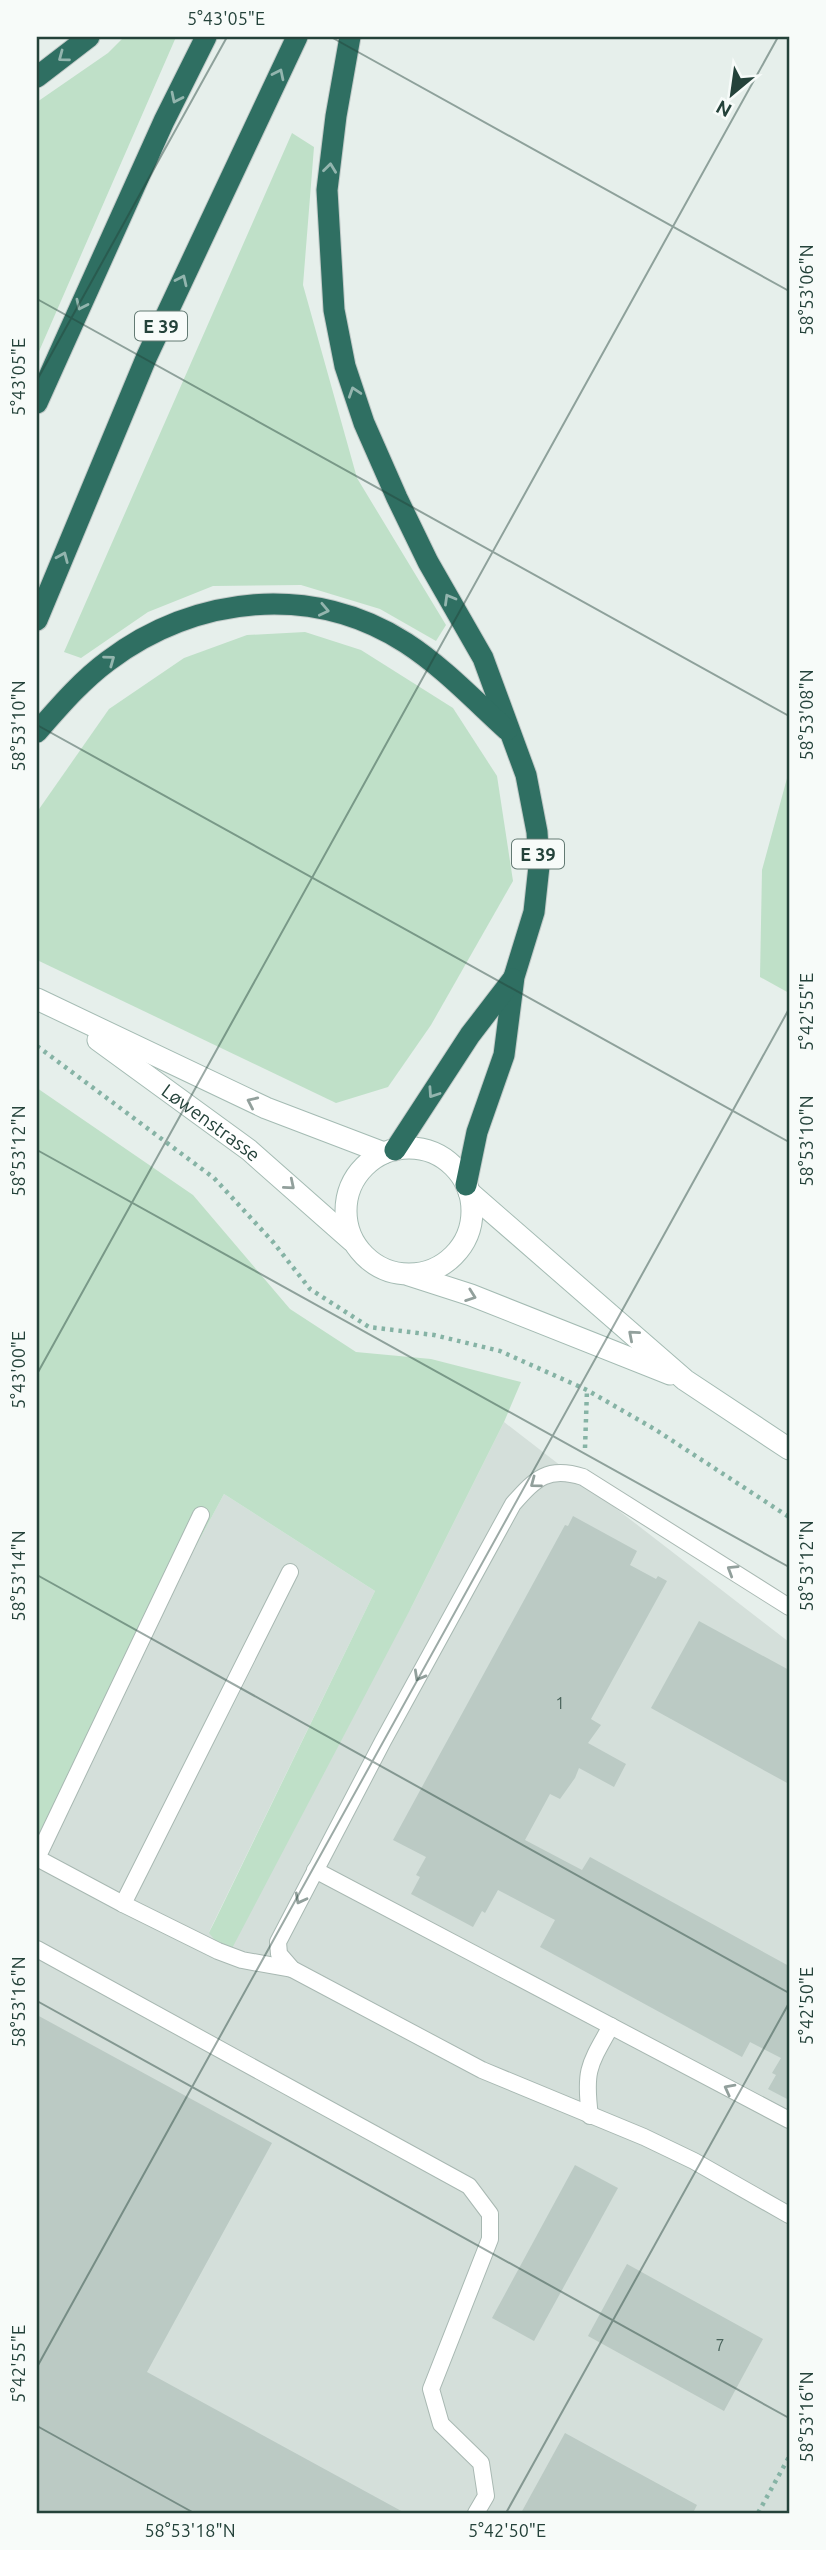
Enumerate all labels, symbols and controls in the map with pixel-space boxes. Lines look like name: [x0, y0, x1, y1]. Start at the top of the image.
text: 5°43'05"E: [187, 8, 265, 28]
one-way arrow: [58, 49, 71, 61]
north arrow: [696, 60, 766, 130]
one-way arrow: [270, 69, 284, 81]
one-way arrow: [170, 91, 184, 103]
text: N: [712, 96, 735, 122]
one-way arrow: [322, 162, 337, 174]
text: 58°53'06"N: [796, 244, 816, 336]
one-way arrow: [174, 275, 188, 287]
one-way arrow: [75, 297, 89, 310]
road number: E 39: [135, 312, 187, 340]
text: 5°43'05"E: [8, 338, 28, 416]
one-way arrow: [348, 387, 362, 399]
one-way arrow: [54, 551, 68, 563]
one-way arrow: [444, 593, 457, 606]
one-way arrow: [318, 601, 330, 616]
one-way arrow: [102, 656, 115, 668]
text: 58°53'08"N: [796, 669, 816, 761]
text: 58°53'10"N: [8, 680, 28, 772]
road number: E 39: [512, 840, 564, 868]
text: 5°42'55"E: [796, 973, 816, 1051]
street label: Løwenstrasse: [158, 1079, 265, 1166]
one-way arrow: [429, 1085, 441, 1098]
text: 58°53'10"N: [796, 1095, 816, 1187]
one-way arrow: [247, 1096, 259, 1110]
text: 58°53'12"N: [8, 1105, 28, 1197]
one-way arrow: [282, 1177, 295, 1189]
one-way arrow: [464, 1288, 476, 1302]
text: 5°43'00"E: [8, 1331, 28, 1409]
one-way arrow: [629, 1331, 642, 1343]
one-way arrow: [530, 1475, 543, 1487]
text: 58°53'12"N: [796, 1520, 816, 1612]
text: 58°53'14"N: [8, 1530, 28, 1622]
one-way arrow: [726, 1566, 739, 1579]
one-way arrow: [414, 1669, 427, 1682]
house number: 1: [555, 1694, 565, 1712]
one-way arrow: [294, 1891, 308, 1904]
text: 58°53'16"N: [8, 1956, 28, 2048]
text: 5°42'50"E: [796, 1967, 816, 2045]
one-way arrow: [724, 2083, 736, 2097]
text: 5°42'55"E: [8, 2325, 28, 2403]
house number: 7: [715, 2336, 725, 2354]
text: 58°53'16"N: [796, 2371, 816, 2463]
text: 58°53'18"N: [144, 2520, 236, 2540]
text: 5°42'50"E: [468, 2520, 546, 2540]

